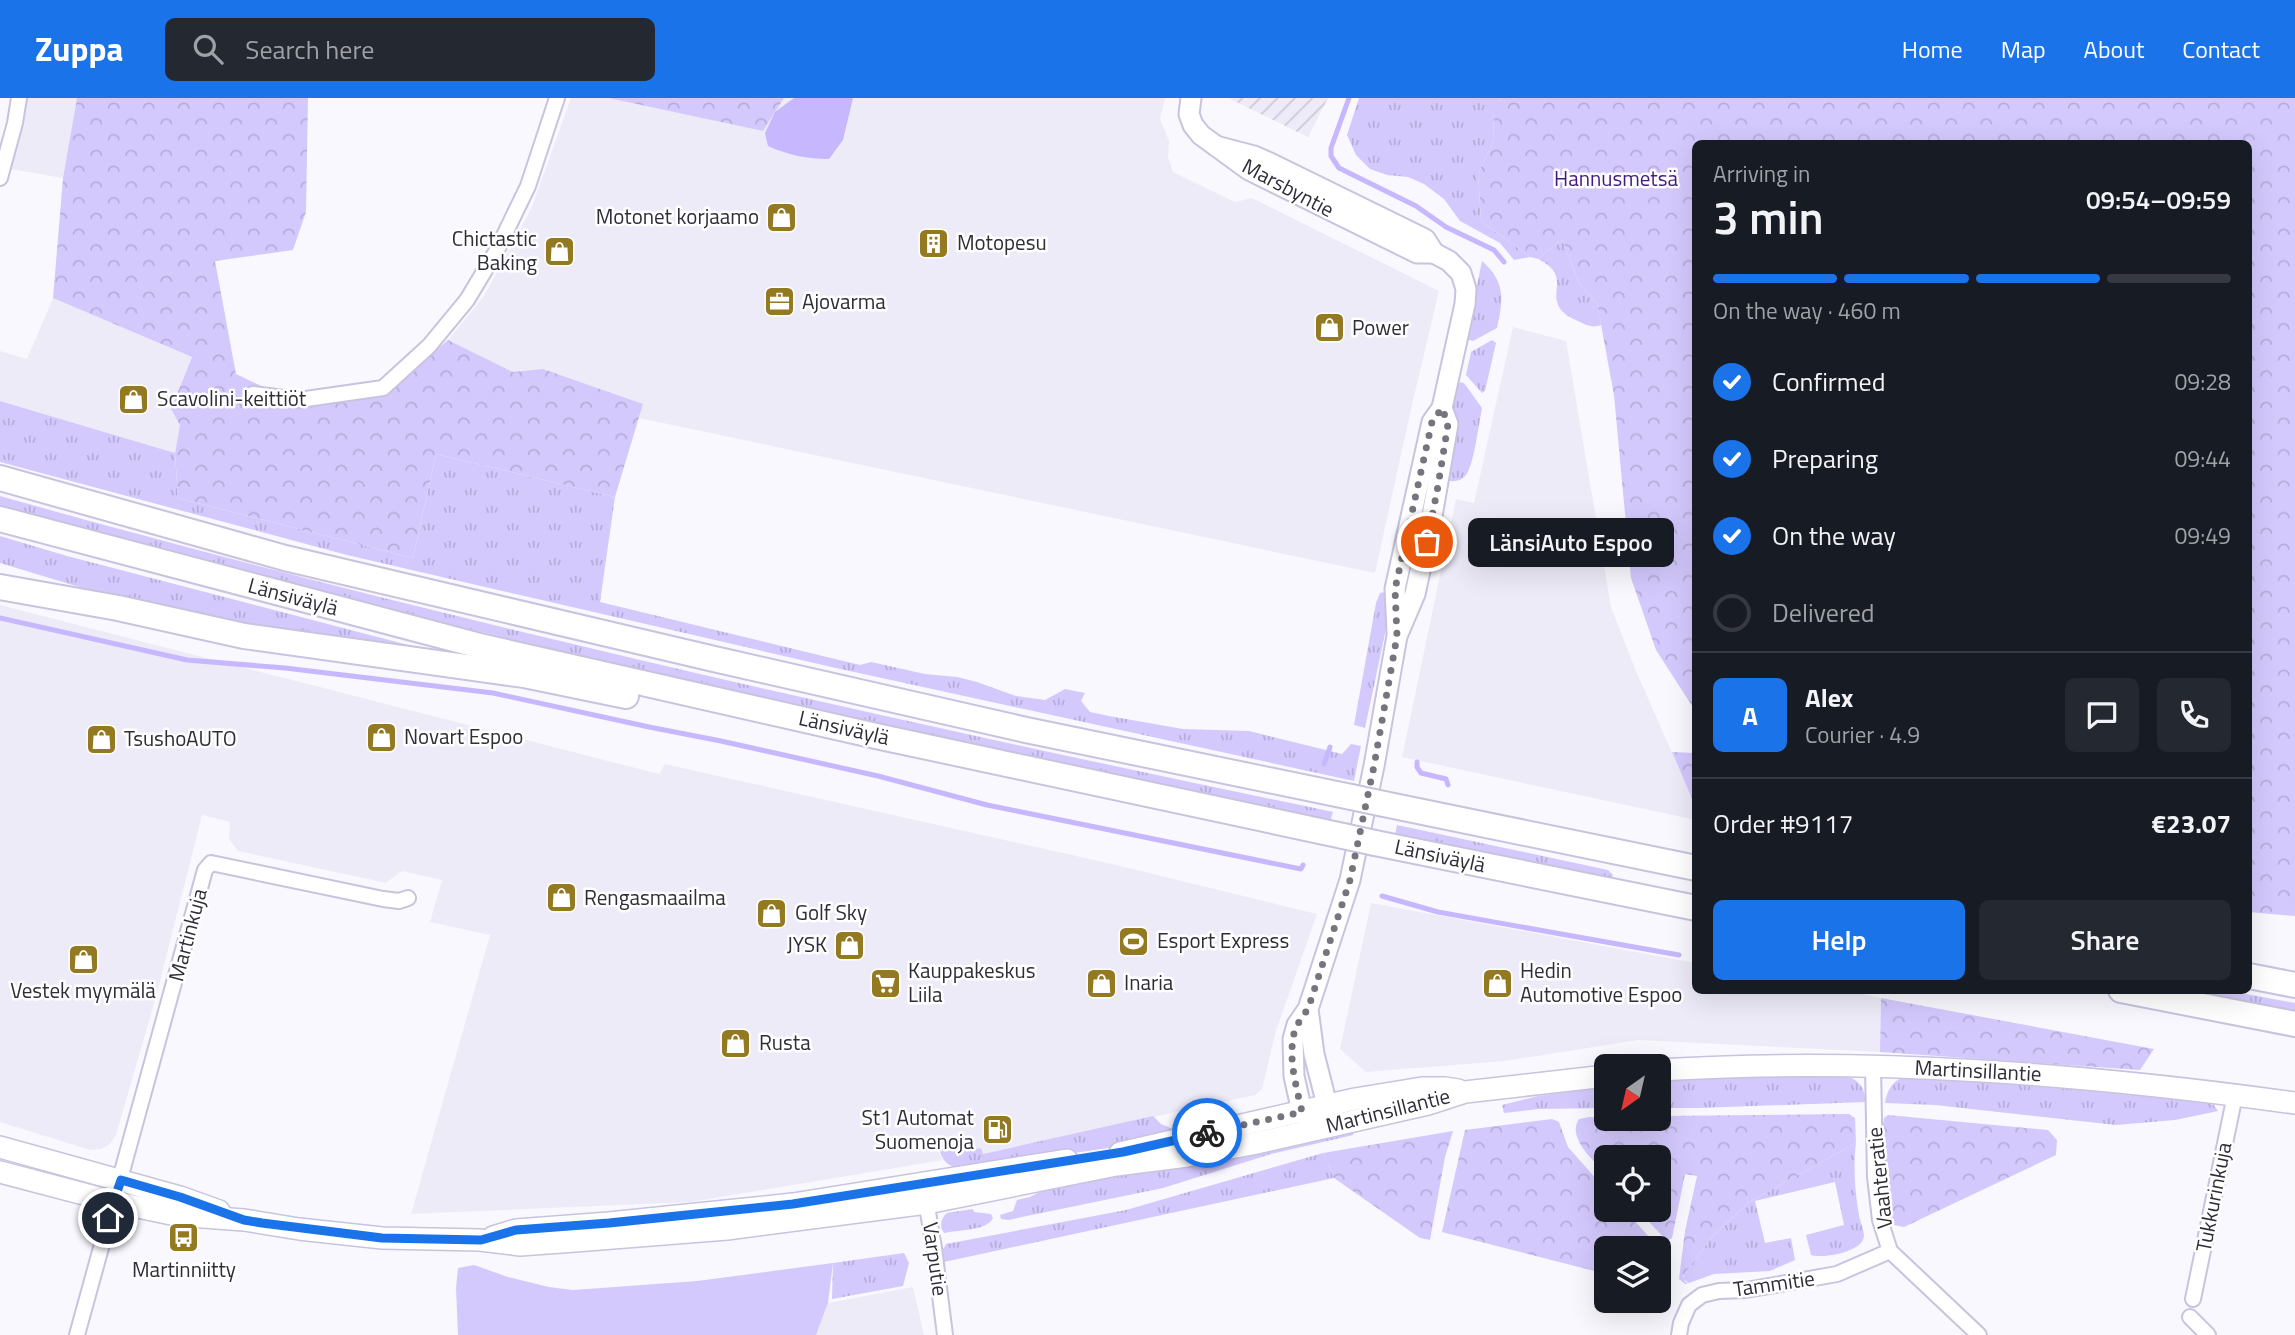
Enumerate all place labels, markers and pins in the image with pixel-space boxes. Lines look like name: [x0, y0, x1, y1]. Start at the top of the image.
place label: Motonet korjaamo: [596, 200, 759, 232]
shop icon: Motonet korjaamo: [765, 200, 799, 234]
place label: Chictastic Baking: [452, 222, 537, 278]
building icon: Motopesu: [917, 226, 951, 260]
place label: Motopesu: [957, 226, 1047, 258]
shop icon: Chictastic Baking: [543, 234, 577, 268]
office icon: Ajovarma: [762, 285, 796, 319]
place label: Ajovarma: [802, 285, 886, 317]
shop icon: Power: [1312, 311, 1346, 345]
place label: Power: [1352, 311, 1409, 343]
shop icon: Scavolini-keittiöt: [117, 382, 151, 416]
place label: Scavolini-keittiöt: [157, 382, 307, 414]
pin: [1397, 512, 1457, 572]
callout: LänsiAuto Espoo: [1469, 518, 1676, 566]
shop icon: Novart Espoo: [364, 720, 398, 754]
place label: Novart Espoo: [404, 720, 523, 752]
shop icon: TsushoAUTO: [84, 722, 118, 756]
place label: TsushoAUTO: [124, 722, 237, 754]
shop icon: Rengasmaailma: [544, 881, 578, 915]
place label: Rengasmaailma: [584, 881, 726, 913]
shop icon: Golf Sky: [755, 896, 789, 930]
place label: Golf Sky: [795, 896, 867, 928]
sports icon: Esport Express: [1117, 924, 1151, 958]
place label: Esport Express: [1157, 924, 1289, 956]
place label: JYSK: [787, 928, 827, 960]
shop icon: JYSK: [833, 928, 867, 962]
shop icon: Vestek myymälä: [66, 942, 100, 976]
place label: Kauppakeskus Liila: [908, 954, 1035, 1010]
place label: Hedin Automotive Espoo: [1520, 954, 1682, 1010]
supermarket icon: Kauppakeskus Liila: [868, 966, 902, 1000]
shop icon: Inaria: [1084, 966, 1118, 1000]
place label: Inaria: [1124, 966, 1174, 998]
shop icon: Hedin Automotive Espoo: [1480, 966, 1514, 1000]
place label: Vestek myymälä: [10, 974, 156, 1006]
shop icon: Rusta: [719, 1026, 753, 1060]
place label: Rusta: [759, 1026, 811, 1058]
place label: St1 Automat Suomenoja: [861, 1101, 975, 1157]
fuel station icon: St1 Automat Suomenoja: [980, 1113, 1014, 1147]
pin: [78, 1188, 138, 1248]
bus stop icon: Martinniitty: [167, 1221, 201, 1255]
place label: Martinniitty: [132, 1253, 236, 1285]

